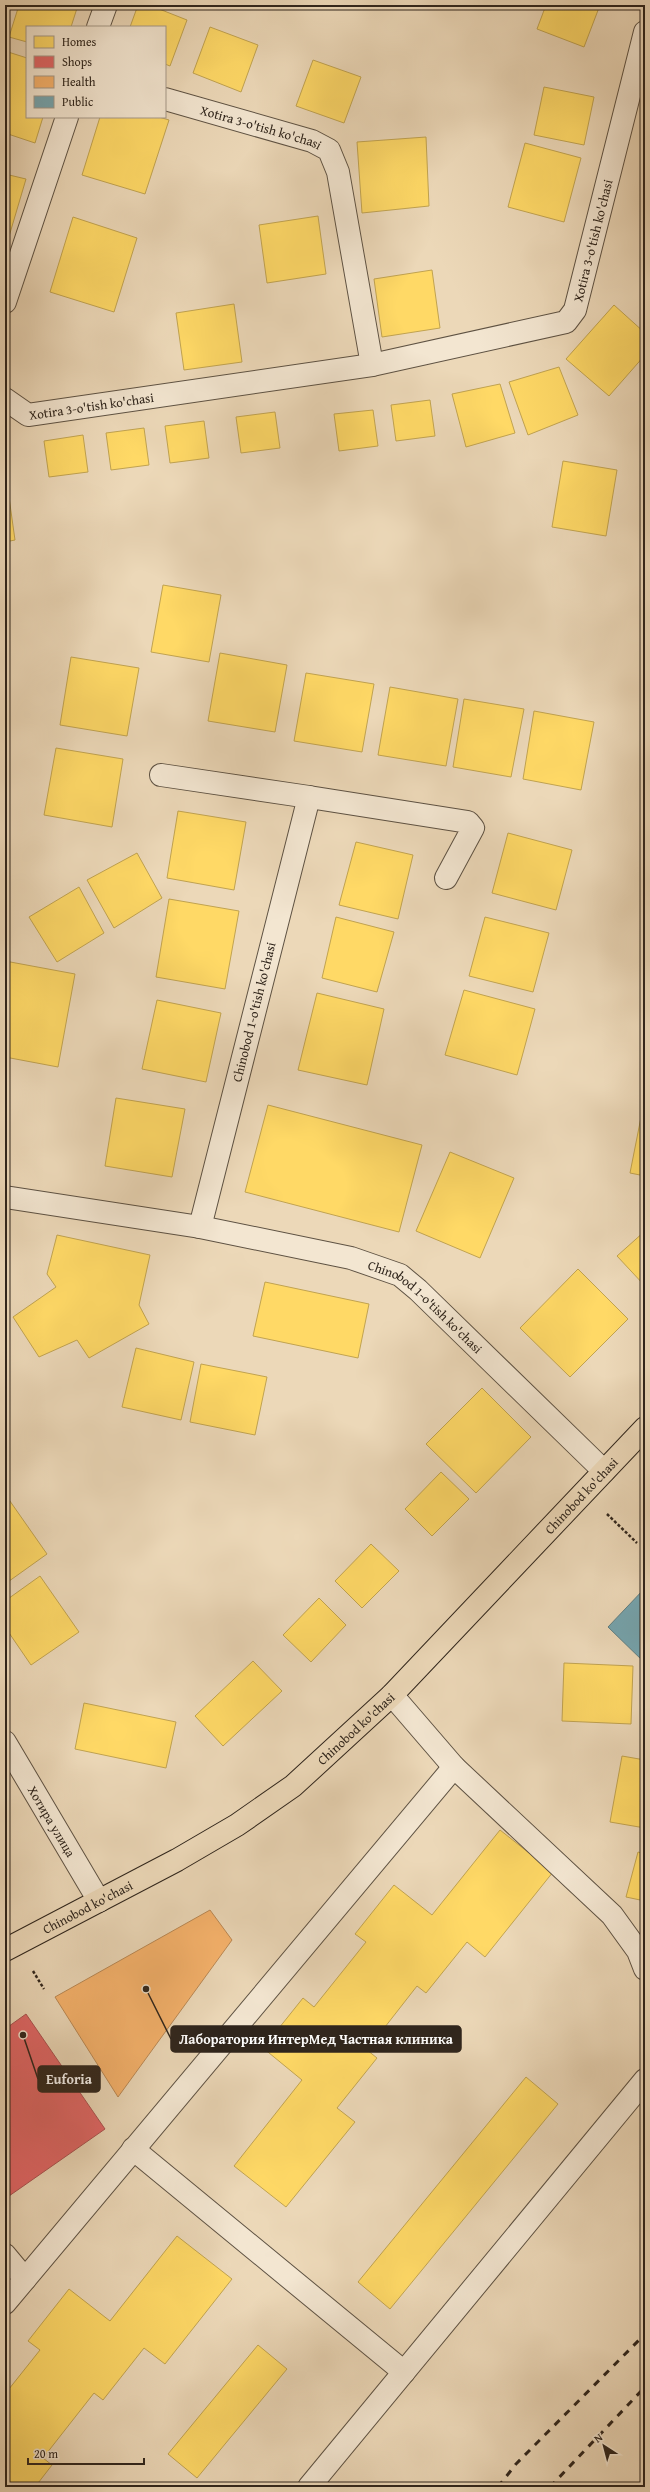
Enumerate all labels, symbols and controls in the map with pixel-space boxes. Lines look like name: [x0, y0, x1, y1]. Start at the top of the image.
legend: [26, 26, 166, 118]
text: Homes: [62, 33, 97, 50]
text: Shops: [62, 53, 92, 70]
text: Health: [62, 73, 96, 90]
text: Public: [62, 93, 94, 110]
street label: Xotira 3-o'tish ko'chasi: [198, 100, 326, 154]
street label: Xotira 3-o'tish ko'chasi: [568, 177, 617, 304]
street label: Xotira 3-o'tish ko'chasi: [28, 387, 155, 424]
street label: Chinobod 1-o'tish ko'chasi: [227, 940, 281, 1084]
street label: Chinobod 1-o'tish ko'chasi: [366, 1255, 487, 1358]
street label: Chinobod ko'chasi: [540, 1453, 622, 1538]
street label: Chinobod ko'chasi: [313, 1687, 399, 1769]
street label: Хотира улица: [23, 1782, 81, 1861]
street label: Chinobod ko'chasi: [39, 1875, 136, 1938]
callout: Лаборатория ИнтерМед Частная клиника: [171, 2026, 461, 2052]
text: Лаборатория ИнтерМед Частная клиника: [179, 2029, 454, 2049]
callout: Euforia: [38, 2066, 100, 2092]
text: Euforia: [46, 2069, 93, 2089]
north arrow: [584, 2426, 624, 2466]
text: N: [590, 2429, 606, 2447]
scale bar: [28, 2440, 144, 2466]
text: 20 m: [34, 2445, 58, 2462]

